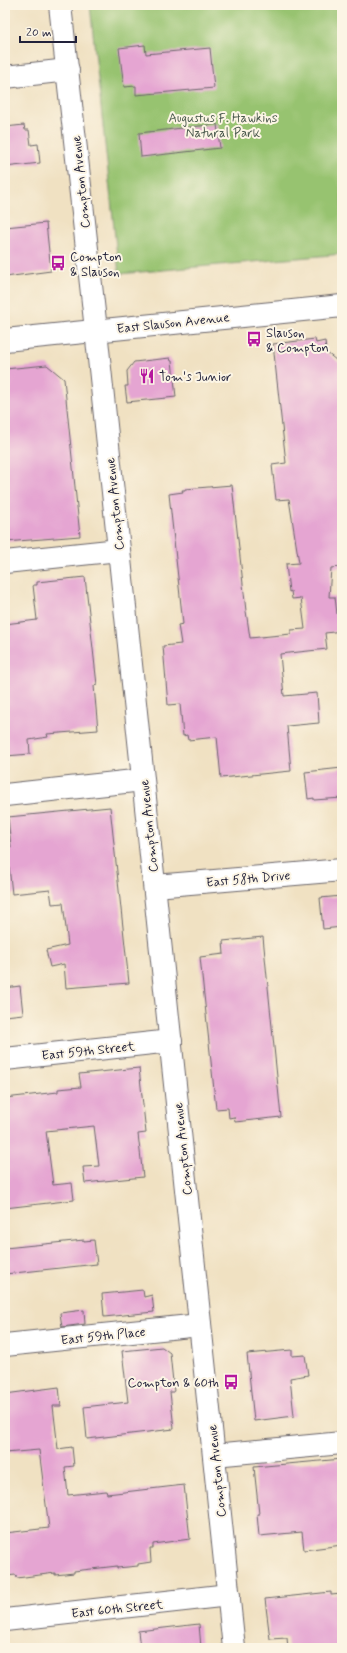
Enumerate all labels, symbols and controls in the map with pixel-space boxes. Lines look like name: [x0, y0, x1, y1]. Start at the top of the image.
scale bar: [20, 18, 76, 44]
text: 20 m: [26, 25, 52, 41]
park label: Augustus F. Hawkins Natural Park: [168, 110, 278, 142]
street label: Compton Avenue: [68, 135, 95, 229]
place label: Compton & Slauson: [70, 249, 122, 281]
bus stop icon: Compton & Slauson: [49, 254, 67, 272]
street label: East Slauson Avenue: [116, 309, 230, 338]
place label: Slauson & Compton: [266, 325, 329, 357]
bus stop icon: Slauson & Compton: [245, 330, 263, 348]
restaurant icon: Tom's Junior: [138, 367, 156, 385]
place label: Tom's Junior: [159, 369, 232, 386]
street label: Compton Avenue: [102, 457, 129, 551]
street label: Compton Avenue: [136, 779, 163, 873]
street label: East 58th Drive: [205, 867, 291, 892]
street label: East 59th Street: [41, 1038, 136, 1065]
street label: Compton Avenue: [170, 1102, 197, 1196]
street label: East 59th Place: [60, 1324, 146, 1349]
bus stop icon: Compton & 60th: [222, 1373, 240, 1391]
place label: Compton & 60th: [128, 1375, 219, 1392]
street label: Compton Avenue: [204, 1424, 231, 1518]
street label: East 60th Street: [70, 1596, 164, 1623]

